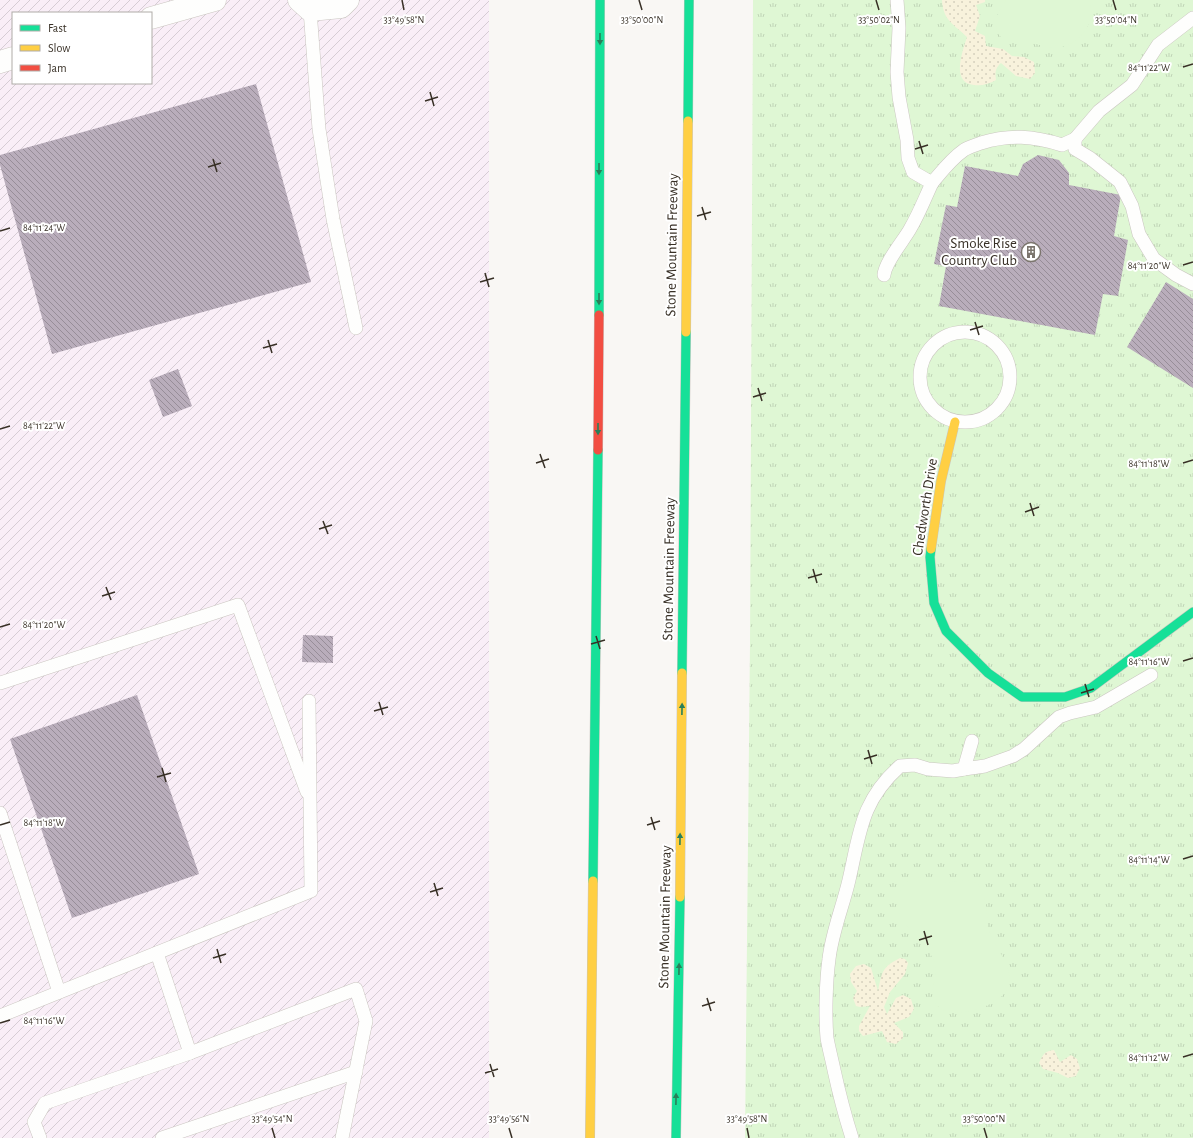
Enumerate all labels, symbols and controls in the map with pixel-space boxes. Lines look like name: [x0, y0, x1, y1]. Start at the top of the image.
legend: [12, 12, 152, 84]
text: 33°49'58"N: [384, 15, 424, 25]
text: 33°50'00"N: [621, 15, 663, 25]
text: 33°50'02"N: [858, 15, 900, 25]
text: 33°50'04"N: [1095, 15, 1137, 25]
text: Fast: [48, 22, 67, 34]
one-way arrow: [597, 33, 603, 46]
text: Slow: [48, 42, 70, 54]
text: Jam: [48, 62, 67, 74]
text: 84°11'22"W: [1128, 63, 1170, 73]
one-way arrow: [596, 163, 602, 176]
street label: Stone Mountain Freeway: [663, 173, 681, 317]
text: 84°11'24"W: [23, 223, 65, 233]
place label: Smoke Rise Country Club: [941, 236, 1017, 268]
building icon: Smoke Rise Country Club: [1020, 241, 1042, 263]
text: 84°11'20"W: [1128, 261, 1170, 271]
one-way arrow: [596, 293, 602, 306]
text: 84°11'22"W: [23, 421, 65, 431]
one-way arrow: [595, 423, 601, 436]
street label: Chedworth Drive: [910, 457, 940, 557]
text: 84°11'18"W: [1128, 459, 1170, 469]
street label: Stone Mountain Freeway: [660, 497, 678, 641]
text: 84°11'20"W: [23, 620, 65, 630]
text: 84°11'16"W: [1128, 657, 1170, 667]
one-way arrow: [679, 702, 685, 715]
text: 84°11'18"W: [23, 818, 65, 828]
one-way arrow: [677, 832, 683, 845]
street label: Stone Mountain Freeway: [656, 845, 674, 989]
text: 84°11'14"W: [1128, 855, 1170, 865]
one-way arrow: [675, 963, 682, 975]
text: 84°11'16"W: [23, 1016, 65, 1026]
text: 84°11'12"W: [1129, 1053, 1170, 1063]
one-way arrow: [673, 1092, 679, 1105]
text: 33°49'54"N: [252, 1114, 292, 1124]
text: 33°49'56"N: [489, 1114, 529, 1124]
text: 33°49'58"N: [727, 1114, 767, 1124]
text: 33°50'00"N: [963, 1114, 1005, 1124]

